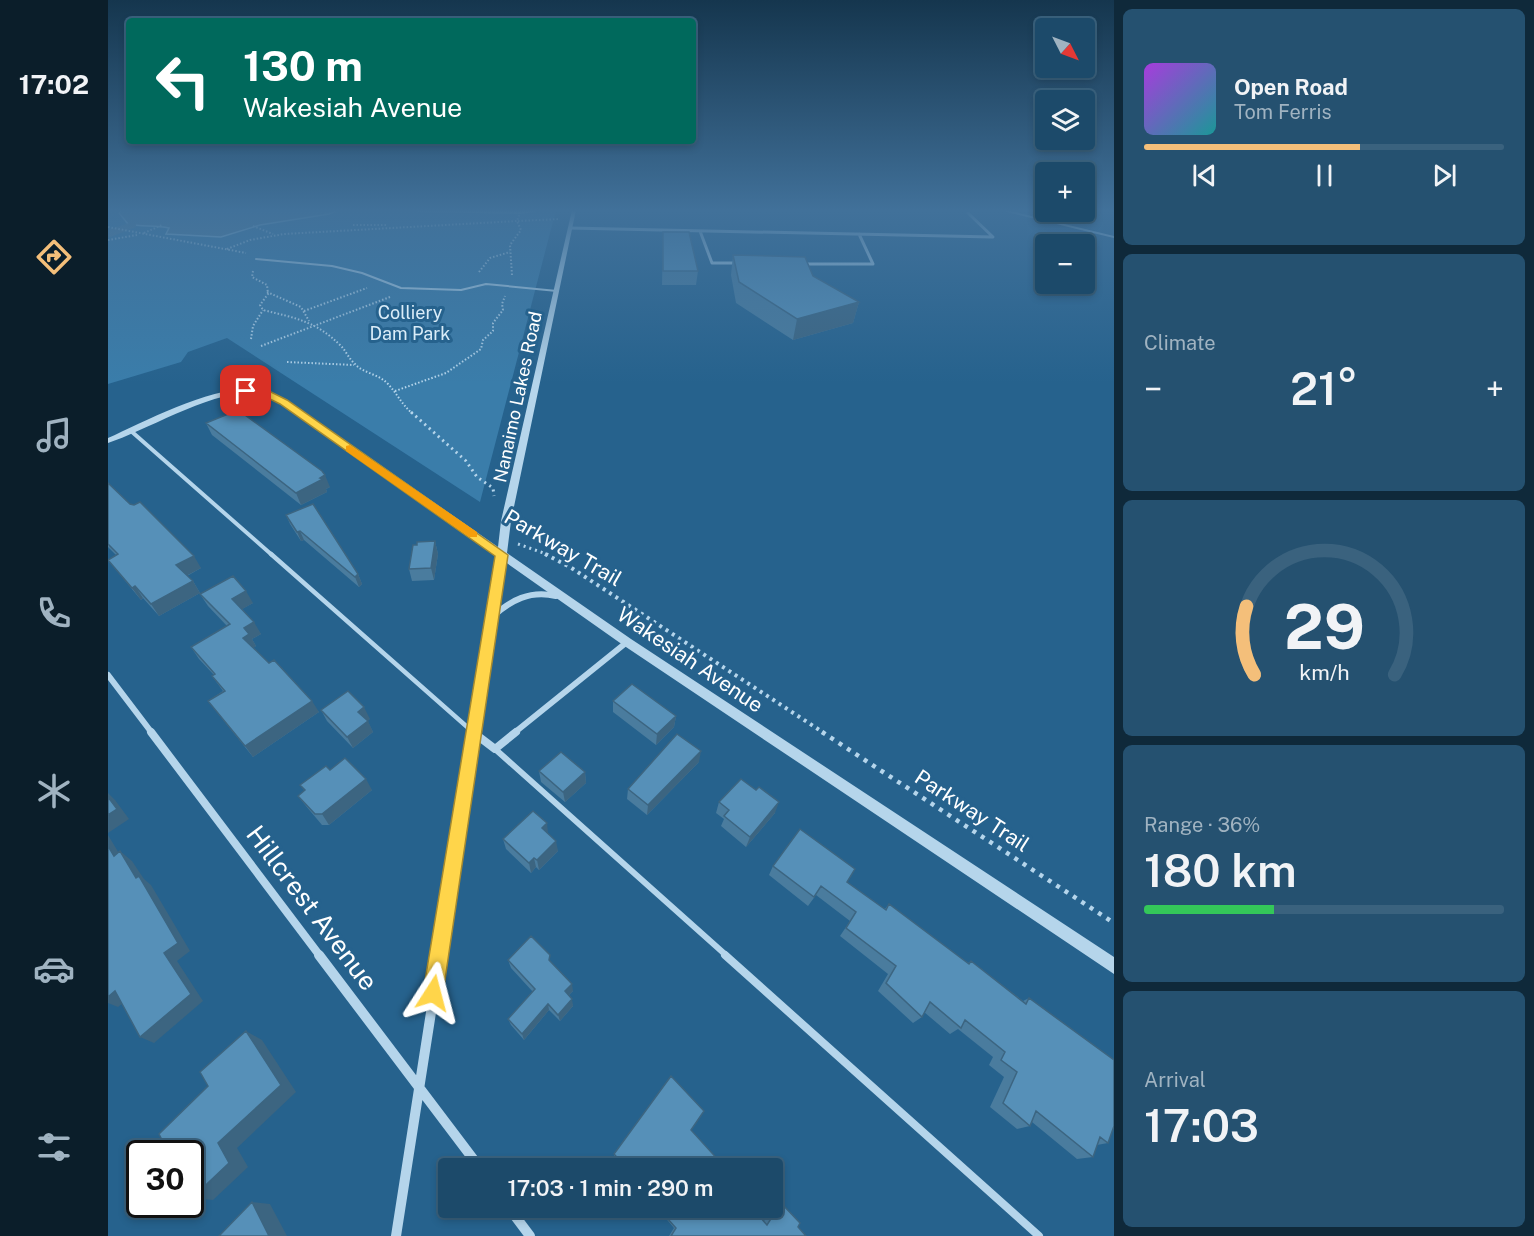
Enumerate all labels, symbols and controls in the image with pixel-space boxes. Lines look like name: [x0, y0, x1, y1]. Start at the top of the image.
north arrow: [1035, 18, 1095, 78]
map controls: [1035, 18, 1095, 294]
text: 130 m: [243, 41, 363, 90]
icon: left: [144, 42, 222, 120]
text: 17:02: [19, 68, 89, 100]
text: Open Road: [1234, 74, 1348, 100]
button: layers: [1035, 90, 1095, 150]
text: Wakesiah Avenue: [243, 91, 462, 123]
text: Tom Ferris: [1234, 100, 1332, 124]
icon: previous: [1188, 159, 1221, 192]
icon: pause: [1308, 159, 1341, 192]
icon: next: [1428, 159, 1461, 192]
button: +: [1035, 162, 1095, 222]
button: −: [1035, 234, 1095, 294]
icon: directions: [33, 236, 75, 278]
park label: Colliery Dam Park: [370, 302, 450, 344]
street label: Nanaimo Lakes Road: [489, 309, 546, 484]
text: Climate: [1144, 331, 1216, 355]
text: 21°: [1290, 362, 1358, 415]
pin: [220, 365, 271, 416]
text: −: [1144, 370, 1162, 408]
text: +: [1486, 370, 1504, 408]
icon: arrive: [229, 374, 262, 407]
icon: music: [33, 414, 75, 456]
street label: Parkway Trail: [500, 504, 627, 591]
text: 29: [1284, 590, 1364, 663]
icon: phone: [33, 592, 75, 634]
street label: Wakesiah Avenue: [613, 602, 768, 718]
text: km/h: [1299, 660, 1349, 685]
street label: Parkway Trail: [910, 764, 1034, 857]
icon: climate: [33, 770, 75, 812]
text: Range · 36%: [1144, 813, 1260, 837]
street label: Hillcrest Avenue: [240, 819, 384, 996]
text: 180 km: [1144, 844, 1297, 897]
icon: car: [33, 948, 75, 990]
position arrow: [401, 961, 465, 1025]
text: Arrival: [1144, 1068, 1206, 1092]
text: 17:03: [1144, 1099, 1259, 1152]
icon: filters: [33, 1126, 75, 1168]
speed limit sign: 30: [126, 1140, 204, 1218]
text: 17:03 · 1 min · 290 m: [508, 1175, 713, 1201]

